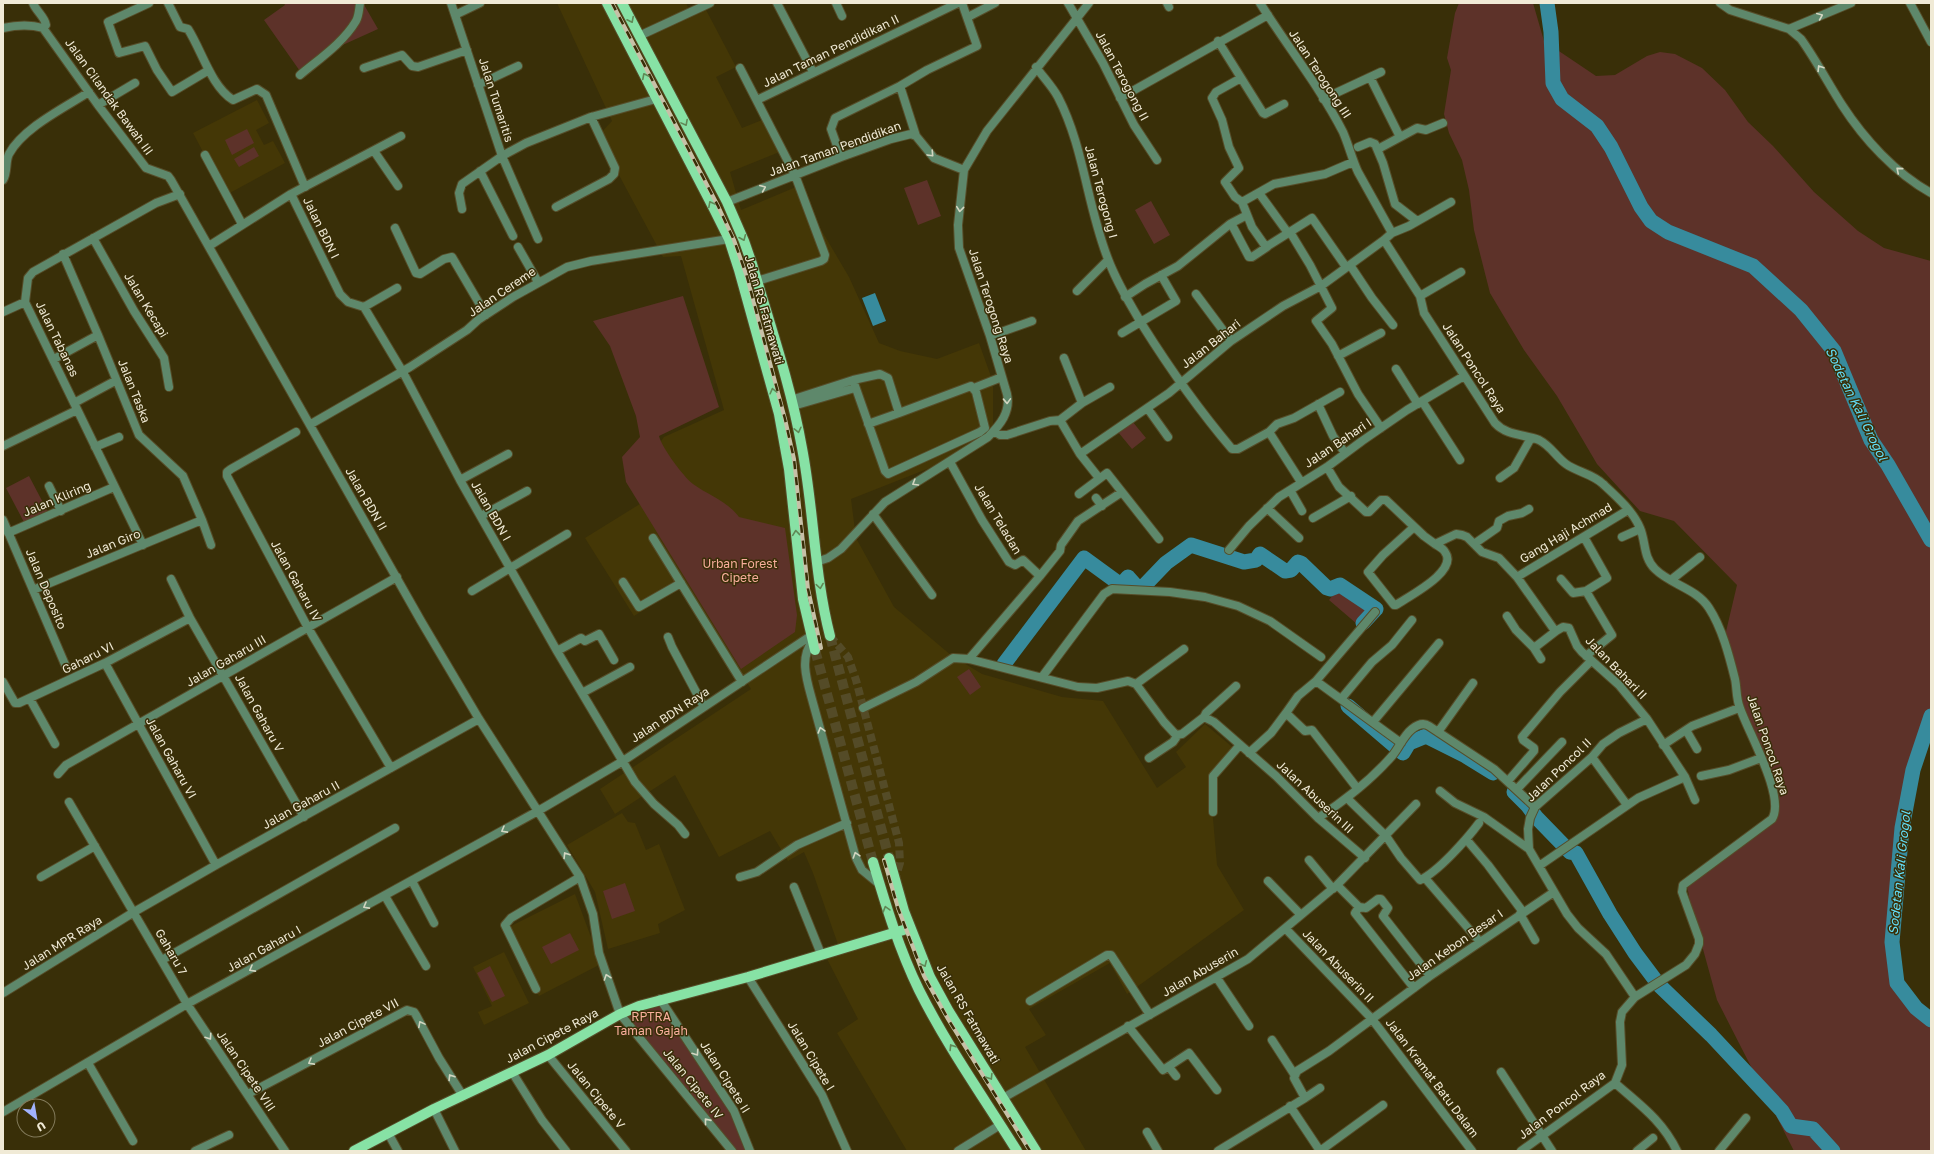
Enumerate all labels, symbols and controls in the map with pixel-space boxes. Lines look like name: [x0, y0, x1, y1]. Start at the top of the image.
street label: Jalan Taman Pendidikan II: [760, 11, 901, 90]
one-way arrow: [1815, 13, 1823, 21]
one-way arrow: [626, 15, 633, 23]
street label: Jalan Terogong III: [1286, 26, 1355, 121]
street label: Jalan Terogong II: [1092, 28, 1152, 123]
street label: Jalan Cilandak Bawah III: [62, 36, 157, 158]
street label: Jalan Tumaritis: [476, 56, 517, 144]
one-way arrow: [1817, 65, 1825, 72]
one-way arrow: [642, 73, 649, 81]
street label: Jalan Taman Pendidikan: [767, 118, 903, 179]
one-way arrow: [680, 119, 688, 126]
street label: Jalan Terogong I: [1082, 144, 1121, 240]
one-way arrow: [926, 149, 933, 156]
one-way arrow: [1897, 168, 1904, 175]
one-way arrow: [759, 185, 767, 193]
street label: Jalan BDN I: [300, 194, 343, 261]
one-way arrow: [709, 201, 716, 208]
one-way arrow: [956, 205, 965, 212]
one-way arrow: [738, 233, 746, 241]
street label: Jalan Terogong Raya: [966, 247, 1017, 365]
street label: Jalan RS Fatmawati: [742, 253, 787, 366]
street label: Jalan Cereme: [465, 263, 539, 320]
street label: Jalan Kecapi: [121, 269, 172, 340]
street label: Jalan Tabanas: [33, 299, 82, 379]
street label: Jalan Bahari: [1178, 316, 1243, 371]
street label: Jalan Poncol Raya: [1440, 320, 1509, 416]
water label: Sodetan Kali Grogol: [1823, 345, 1892, 464]
street label: Jalan Taska: [115, 357, 154, 425]
one-way arrow: [769, 388, 778, 395]
one-way arrow: [1003, 398, 1011, 404]
street label: Jalan Bahari I: [1301, 415, 1374, 471]
one-way arrow: [794, 427, 802, 433]
street label: Jalan BDN II: [342, 464, 391, 533]
street label: Jalan Kliring: [21, 478, 93, 520]
street label: Jalan BDN I: [468, 478, 515, 543]
one-way arrow: [912, 479, 919, 486]
street label: Jalan Teladan: [971, 481, 1025, 557]
street label: Gang Haji Achmad: [1517, 499, 1615, 566]
street label: Jalan Giro: [83, 526, 142, 561]
one-way arrow: [792, 530, 801, 536]
street label: Jalan Gaharu IV: [268, 538, 325, 624]
street label: Jalan Deposito: [23, 546, 70, 631]
park label: Urban Forest Cipete: [703, 556, 778, 585]
one-way arrow: [815, 583, 824, 589]
street label: Jalan Gaharu III: [183, 632, 269, 690]
street label: Jalan Bahari II: [1583, 633, 1650, 702]
street label: Gaharu VI: [59, 638, 116, 677]
street label: Jalan Gaharu V: [232, 671, 287, 754]
street label: Jalan BDN Raya: [628, 684, 712, 746]
street label: Jalan Poncol Raya: [1744, 693, 1793, 797]
street label: Jalan Gaharu VI: [143, 715, 200, 801]
one-way arrow: [817, 726, 826, 733]
street label: Jalan Poncol II: [1523, 735, 1594, 805]
street label: Jalan Abuserin III: [1274, 757, 1357, 836]
street label: Jalan Gaharu II: [259, 777, 342, 832]
water label: Sodetan Kali Grogol: [1885, 809, 1914, 936]
one-way arrow: [501, 825, 508, 832]
one-way arrow: [852, 851, 860, 858]
one-way arrow: [563, 852, 570, 859]
one-way arrow: [363, 902, 370, 909]
one-way arrow: [883, 905, 891, 912]
street label: Jalan Kebon Besar I: [1404, 906, 1506, 983]
street label: Jalan MPR Raya: [19, 912, 105, 973]
street label: Jalan Gaharu I: [224, 922, 303, 975]
street label: Gaharu 7: [152, 926, 191, 977]
street label: Jalan Abuserin II: [1300, 926, 1377, 1005]
street label: Jalan Abuserin: [1159, 944, 1241, 999]
one-way arrow: [920, 961, 928, 968]
street label: Jalan RS Fatmawati: [934, 961, 1003, 1066]
one-way arrow: [249, 964, 256, 972]
one-way arrow: [603, 973, 612, 980]
street label: Jalan Cipete VII: [314, 995, 401, 1050]
street label: Jalan Cipete Raya: [503, 1005, 601, 1066]
park label: RPTRA Taman Gajah: [614, 1009, 688, 1038]
street label: Jalan Kramat Batu Dalam: [1383, 1015, 1482, 1140]
street label: Jalan Cipete I: [785, 1018, 838, 1093]
one-way arrow: [418, 1020, 426, 1028]
street label: Jalan Cipete VIII: [214, 1027, 279, 1114]
one-way arrow: [204, 1033, 212, 1040]
street label: Jalan Cipete II: [697, 1038, 754, 1116]
one-way arrow: [949, 1044, 956, 1051]
street label: Jalan Cipete IV: [660, 1045, 727, 1122]
one-way arrow: [691, 1049, 699, 1056]
one-way arrow: [308, 1057, 315, 1064]
street label: Jalan Cipete V: [564, 1058, 628, 1132]
street label: Jalan Poncol Raya: [1515, 1067, 1608, 1142]
one-way arrow: [985, 1073, 992, 1080]
one-way arrow: [448, 1074, 455, 1081]
north arrow: [16, 1098, 56, 1138]
one-way arrow: [705, 1118, 712, 1125]
text: U: [35, 1119, 48, 1135]

